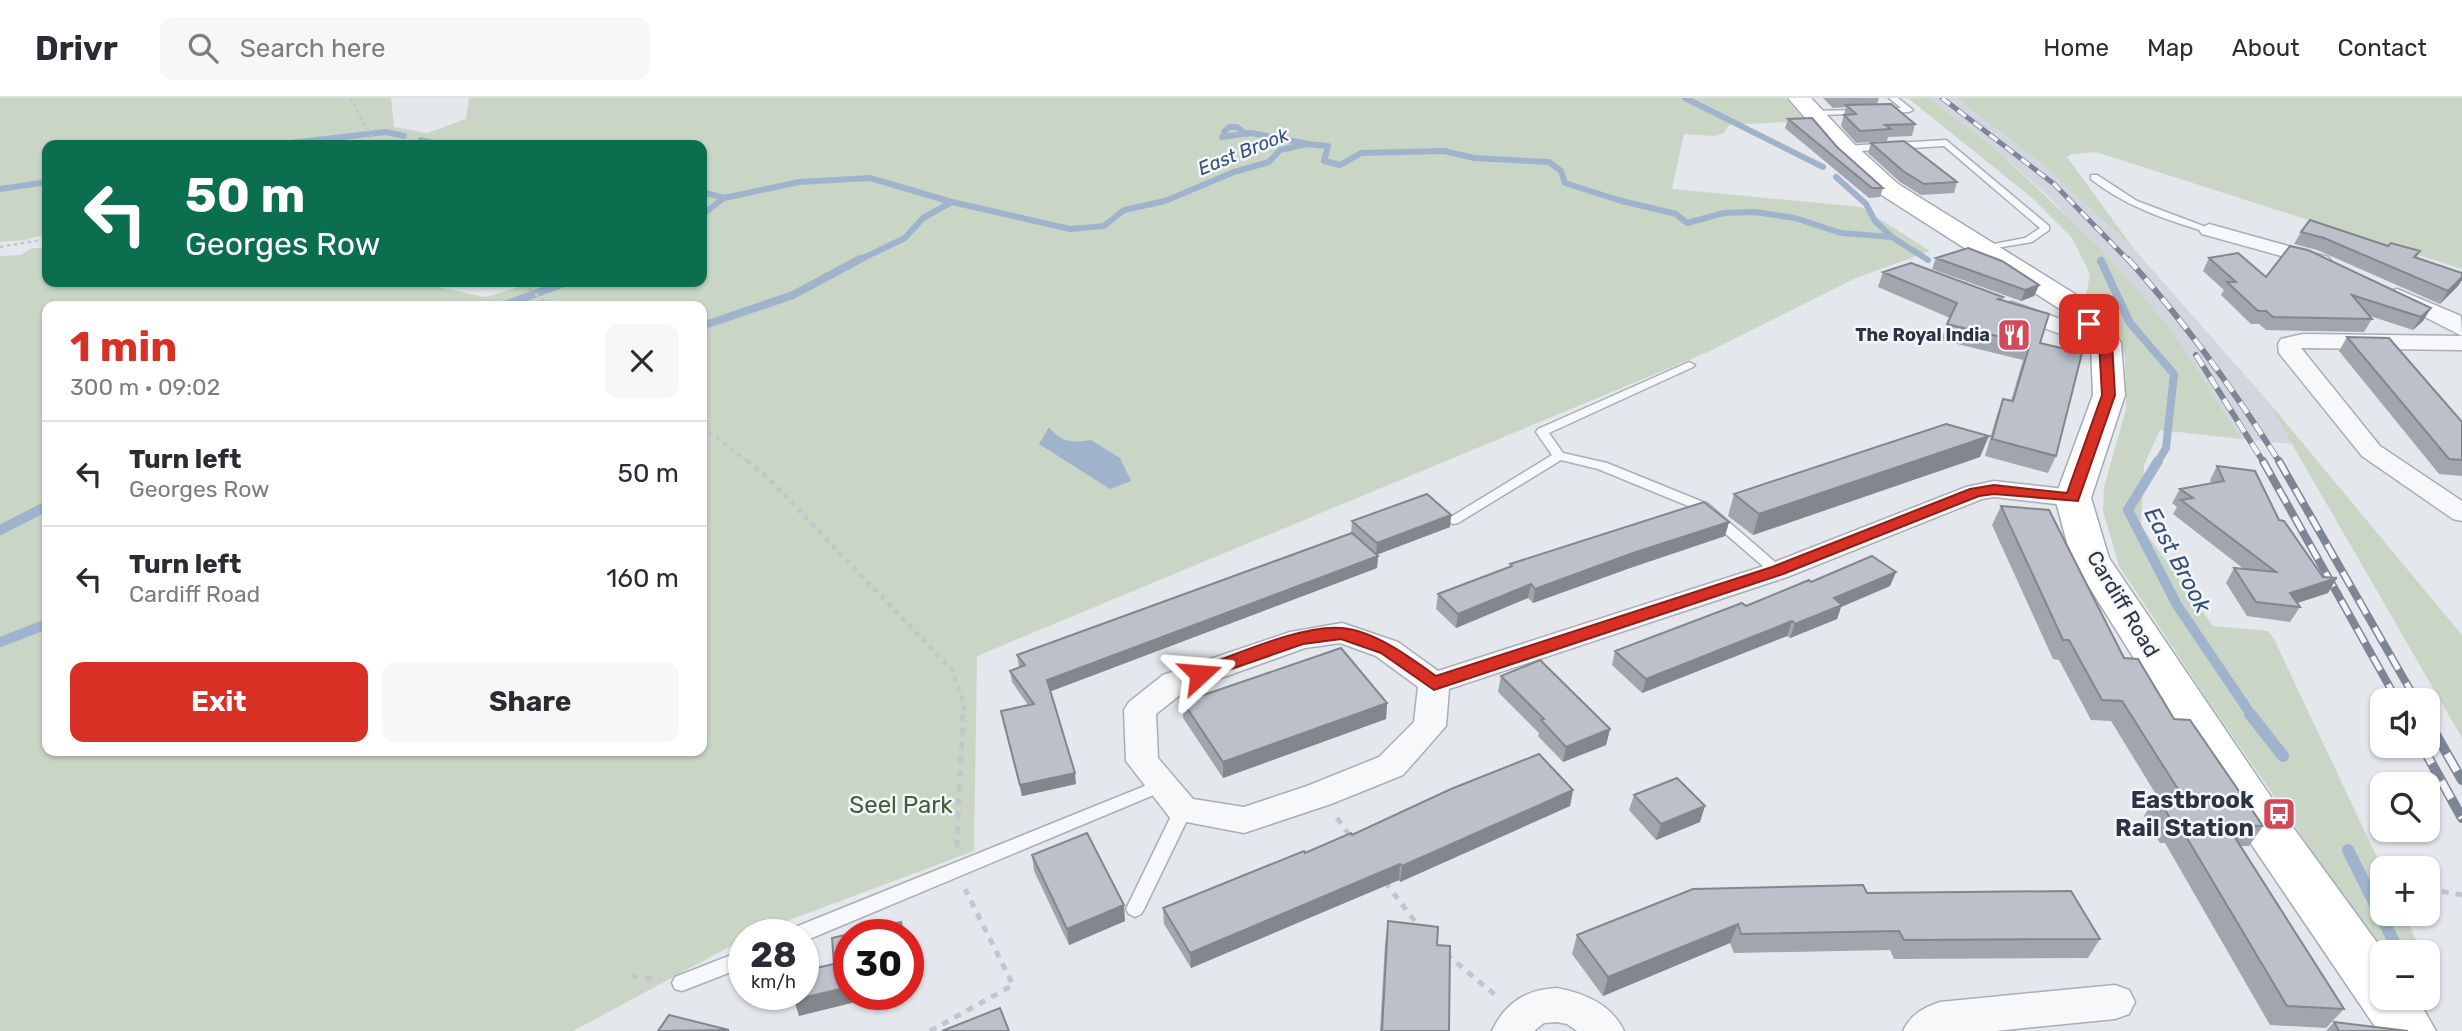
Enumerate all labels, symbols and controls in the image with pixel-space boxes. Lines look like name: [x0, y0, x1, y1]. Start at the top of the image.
search box: [160, 17, 650, 80]
text: Drivr: [35, 29, 118, 68]
icon: search: [184, 29, 222, 67]
text: Search here: [240, 33, 386, 64]
text: Home: [2043, 34, 2109, 62]
text: Map: [2147, 34, 2194, 62]
text: About: [2232, 34, 2300, 62]
text: Contact: [2338, 34, 2427, 62]
water label: East Brook: [1194, 123, 1292, 180]
text: 50 m: [185, 166, 305, 224]
icon: left: [70, 168, 161, 259]
text: Georges Row: [185, 225, 380, 263]
pin: [2059, 294, 2119, 354]
icon: arrive: [2070, 305, 2108, 343]
restaurant icon: The Royal India: [1995, 316, 2033, 354]
text: 1 min: [70, 322, 177, 372]
button: close: [605, 324, 679, 398]
place label: The Royal India: [1855, 324, 1990, 346]
text: 300 m · 09:02: [70, 373, 220, 401]
text: Turn left: [129, 444, 241, 475]
icon: left: [70, 455, 108, 493]
text: 50 m: [618, 458, 679, 489]
text: Georges Row: [129, 475, 269, 503]
water label: East Brook: [2138, 502, 2218, 619]
street label: Cardiff Road: [2082, 546, 2165, 662]
text: Turn left: [129, 549, 241, 580]
icon: left: [70, 560, 108, 598]
text: 160 m: [606, 563, 679, 594]
text: Cardiff Road: [129, 580, 260, 608]
position arrow: [1163, 637, 1237, 711]
button: Exit: [70, 662, 368, 742]
button: Share: [382, 662, 679, 742]
map controls: [2370, 688, 2440, 1010]
button: sound: [2370, 688, 2440, 758]
button: search: [2370, 772, 2440, 842]
place label: Eastbrook Rail Station: [2115, 786, 2254, 842]
park label: Seel Park: [849, 791, 953, 819]
bus stop icon: Eastbrook Rail Station: [2260, 795, 2298, 833]
button: +: [2370, 856, 2440, 926]
speed limit sign: 30: [833, 919, 924, 1010]
text: 28: [750, 934, 797, 976]
button: −: [2370, 940, 2440, 1010]
text: km/h: [751, 971, 796, 993]

